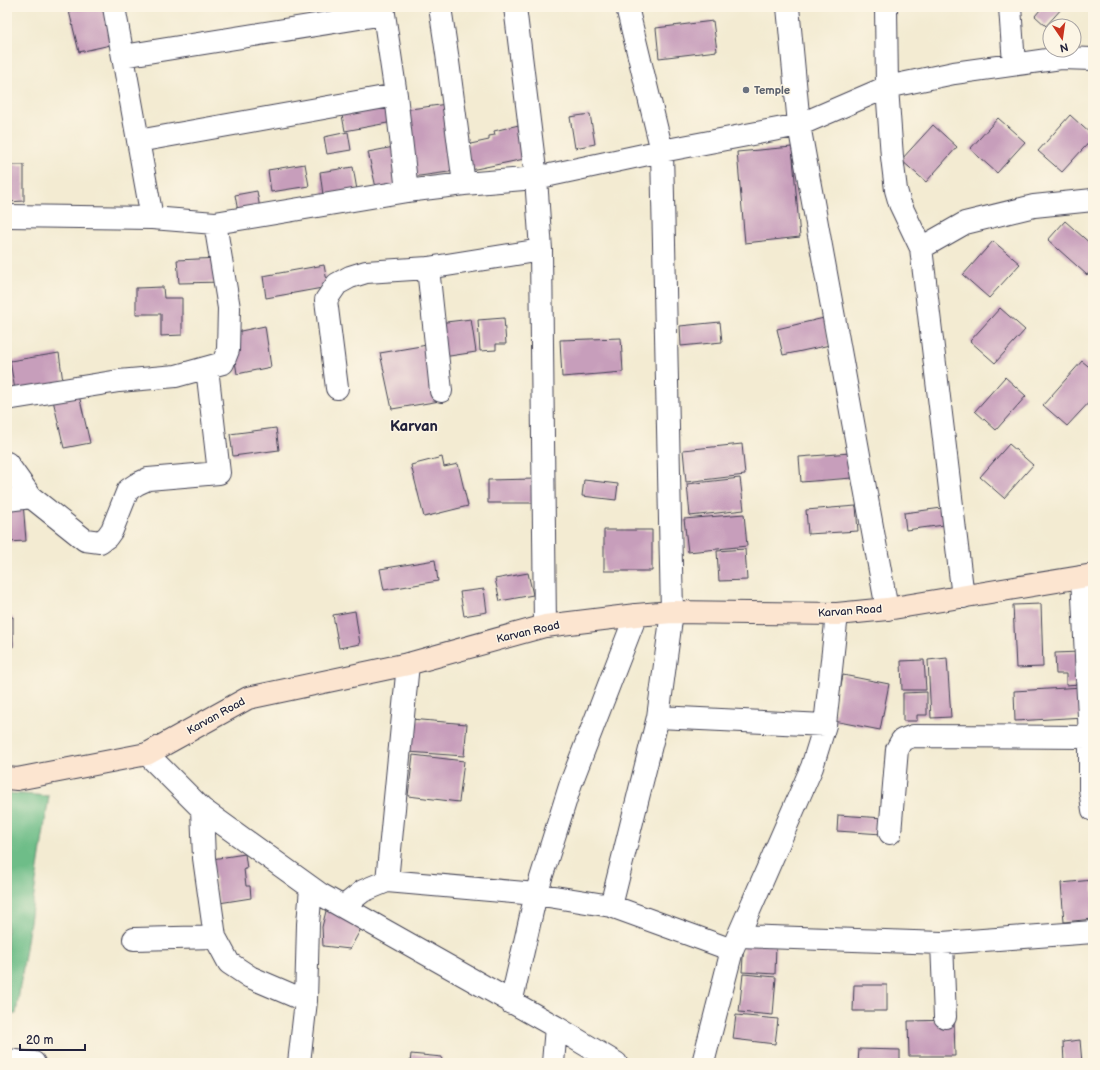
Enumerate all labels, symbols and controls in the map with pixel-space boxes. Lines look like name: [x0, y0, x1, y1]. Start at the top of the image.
north arrow: [1042, 18, 1082, 58]
text: N: [1059, 40, 1070, 55]
place label: Temple: [754, 84, 790, 97]
marker: Temple: [741, 85, 751, 95]
district label: Karvan: [390, 417, 438, 436]
street label: Karvan Road: [817, 602, 883, 620]
street label: Karvan Road: [495, 618, 561, 646]
street label: Karvan Road: [185, 695, 247, 737]
scale bar: [20, 1026, 85, 1052]
text: 20 m: [26, 1033, 53, 1048]

